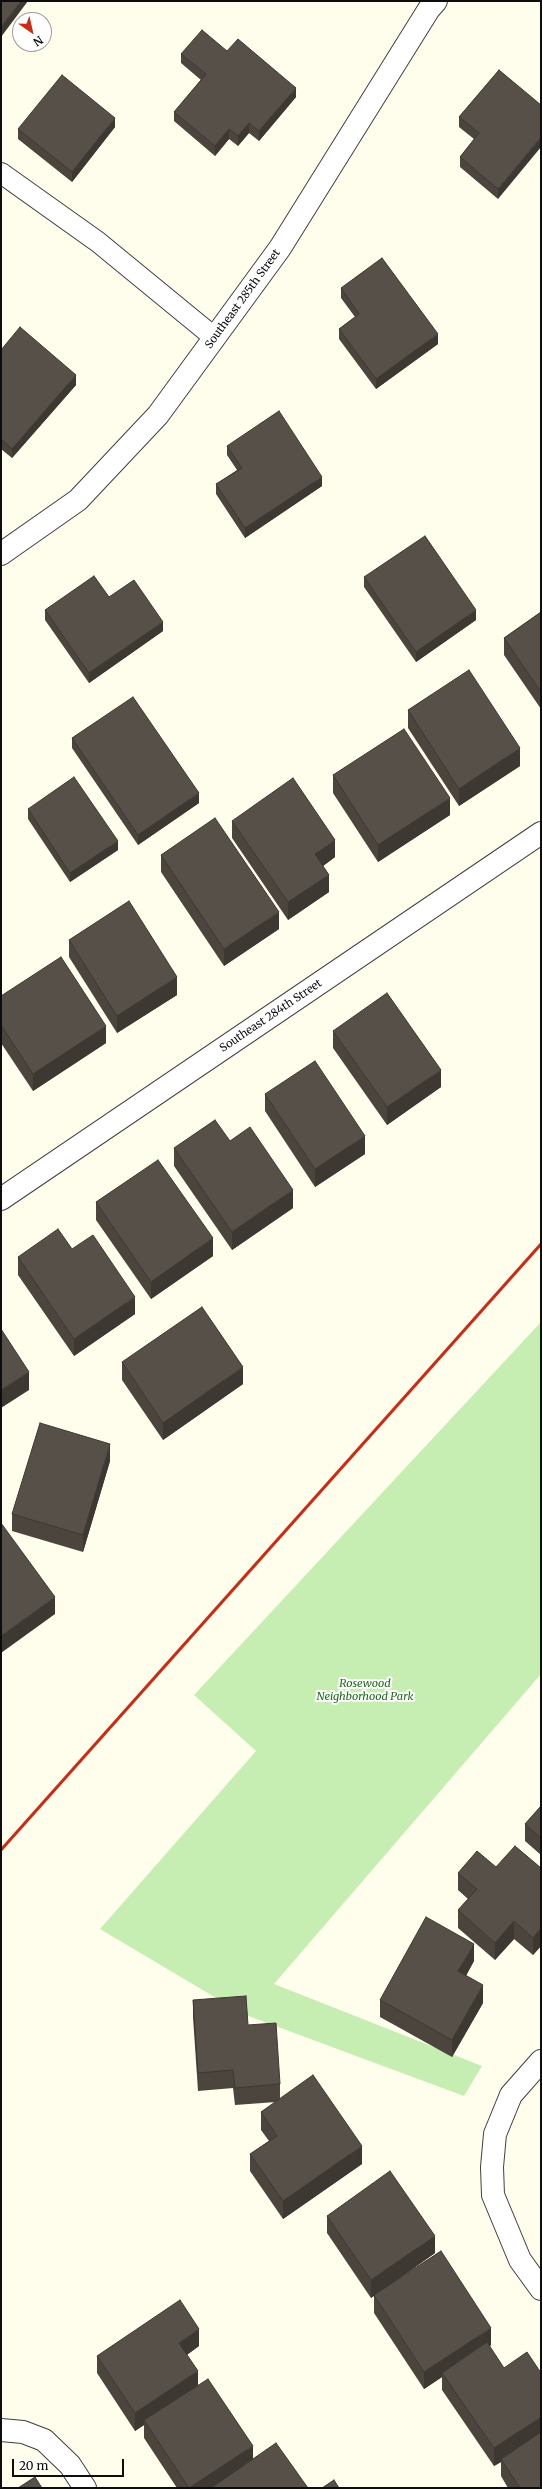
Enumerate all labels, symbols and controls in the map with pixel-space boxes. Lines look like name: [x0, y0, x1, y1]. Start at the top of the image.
north arrow: [12, 12, 52, 52]
text: N: [31, 33, 46, 49]
street label: Southeast 285th Street: [203, 247, 283, 351]
street label: Southeast 284th Street: [217, 977, 325, 1055]
park label: Rosewood Neighborhood Park: [317, 1677, 413, 1703]
scale bar: [14, 2451, 126, 2477]
text: 20 m: [19, 2458, 48, 2473]

